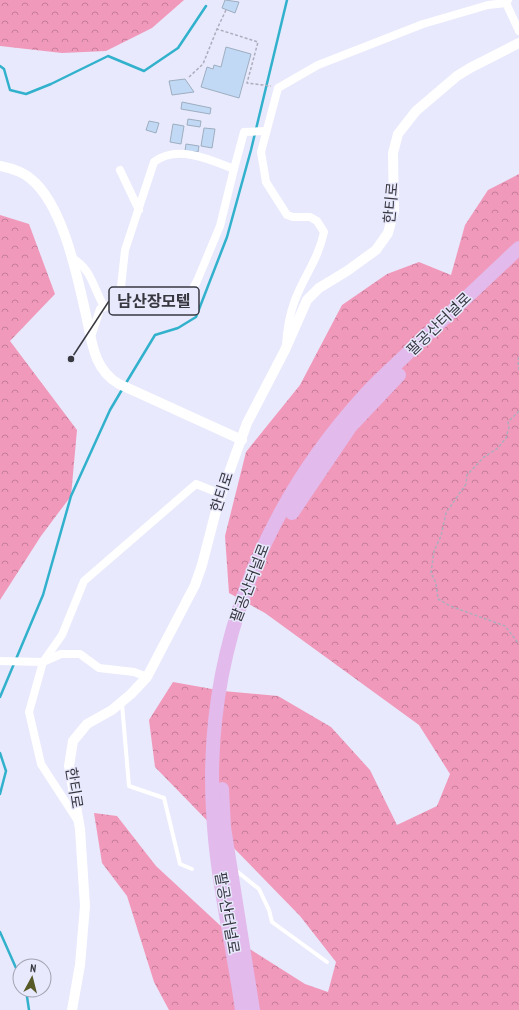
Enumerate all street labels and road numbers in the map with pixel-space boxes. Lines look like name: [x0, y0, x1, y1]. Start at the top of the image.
street label: 한티로: [379, 182, 402, 224]
street label: 팔공산터널로: [402, 288, 475, 359]
street label: 한티로: [206, 469, 237, 514]
street label: 팔공산터널로: [226, 541, 273, 625]
street label: 한티로: [62, 766, 87, 810]
street label: 팔공산터널로: [211, 870, 244, 955]

